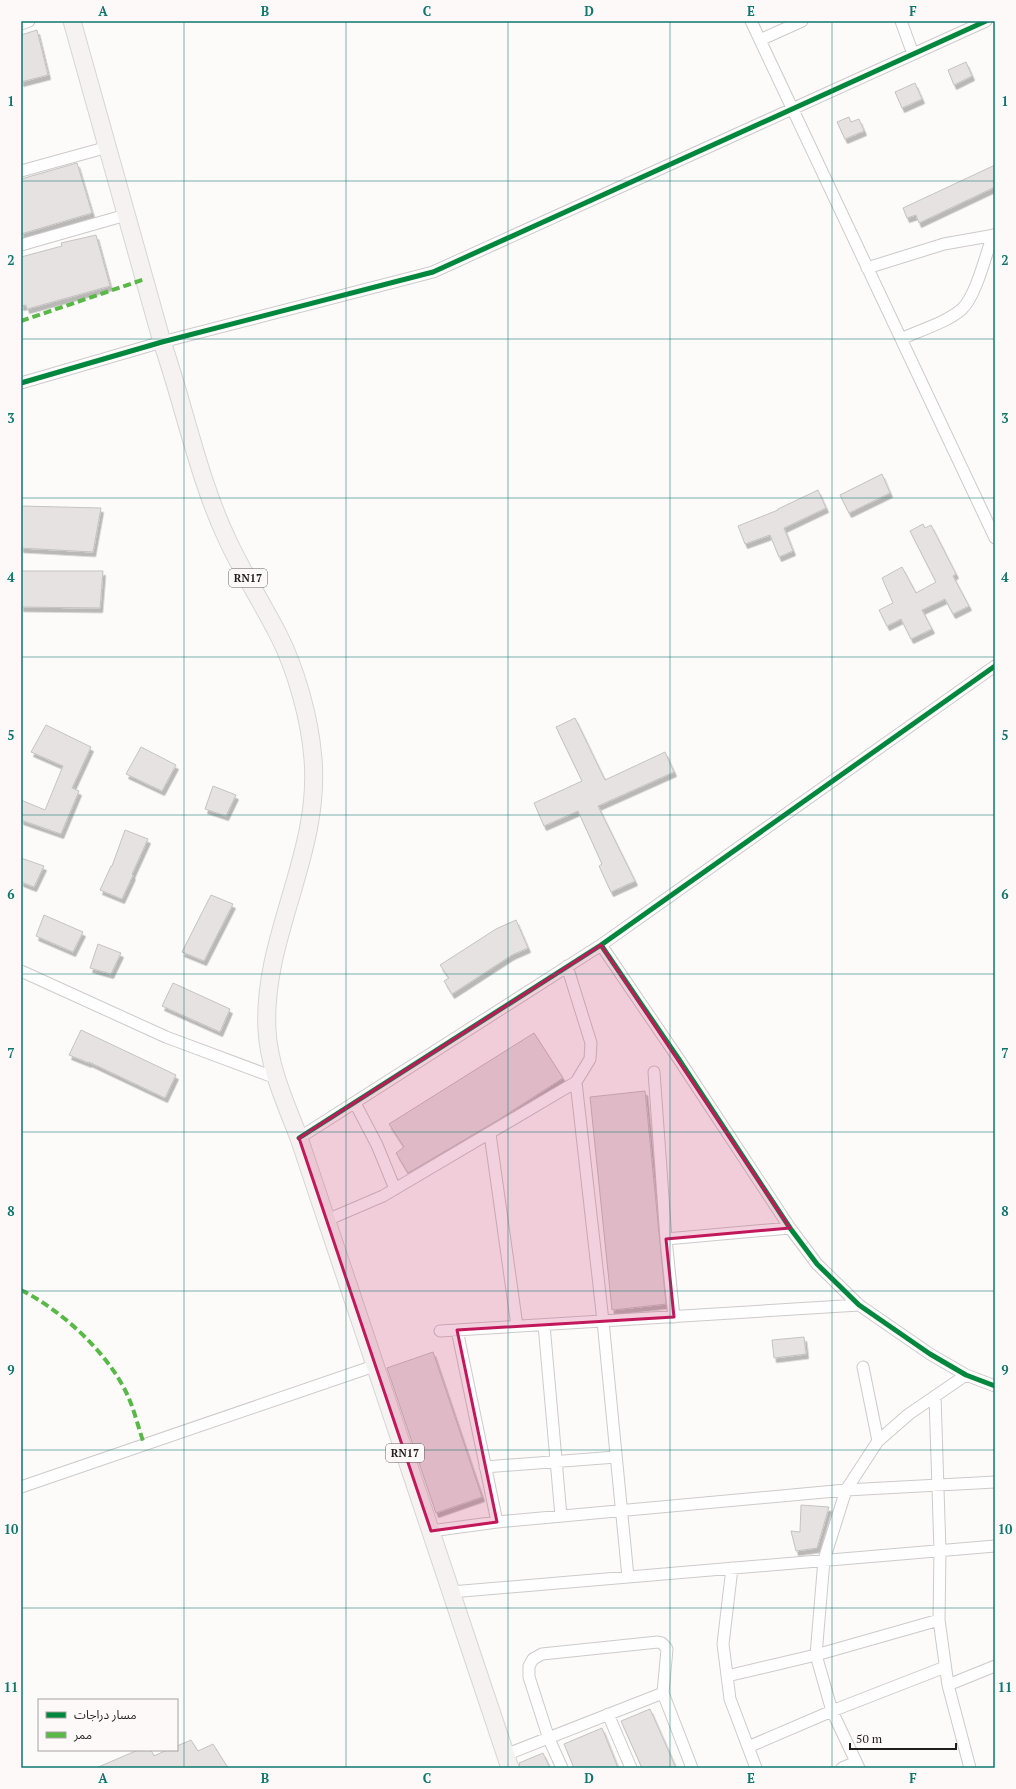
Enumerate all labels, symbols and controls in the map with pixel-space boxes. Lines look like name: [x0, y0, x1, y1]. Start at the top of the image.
text: A: [98, 2, 108, 20]
text: B: [261, 2, 269, 20]
text: C: [423, 2, 431, 20]
text: D: [584, 2, 594, 20]
text: E: [747, 2, 755, 20]
text: F: [909, 2, 917, 20]
text: 1: [7, 92, 15, 110]
text: 1: [1001, 92, 1009, 110]
text: 2: [7, 251, 15, 269]
text: 2: [1001, 251, 1009, 269]
text: 3: [7, 409, 15, 427]
text: 3: [1001, 409, 1009, 427]
text: 4: [7, 568, 15, 586]
text: 4: [1001, 568, 1009, 586]
road number: RN17: [229, 569, 267, 587]
text: 5: [7, 726, 15, 744]
text: 5: [1001, 726, 1009, 744]
text: 6: [7, 885, 15, 903]
text: 6: [1001, 885, 1009, 903]
text: 7: [7, 1044, 15, 1062]
text: 7: [1001, 1044, 1009, 1062]
text: 8: [7, 1202, 15, 1220]
text: 8: [1001, 1202, 1009, 1220]
text: 9: [7, 1361, 15, 1379]
text: 9: [1001, 1361, 1009, 1379]
road number: RN17: [386, 1444, 424, 1462]
text: 10: [4, 1520, 19, 1538]
text: 10: [998, 1520, 1013, 1538]
text: 11: [4, 1678, 18, 1696]
text: 11: [998, 1678, 1012, 1696]
legend: [38, 1699, 178, 1751]
text: مسار دراجات: [74, 1707, 136, 1722]
scale bar: [850, 1725, 956, 1751]
text: ممر: [73, 1727, 92, 1742]
text: 50 m: [856, 1731, 883, 1746]
text: A: [98, 1769, 108, 1787]
text: B: [261, 1769, 269, 1787]
text: C: [423, 1769, 431, 1787]
text: D: [584, 1769, 594, 1787]
text: E: [747, 1769, 755, 1787]
text: F: [909, 1769, 917, 1787]

